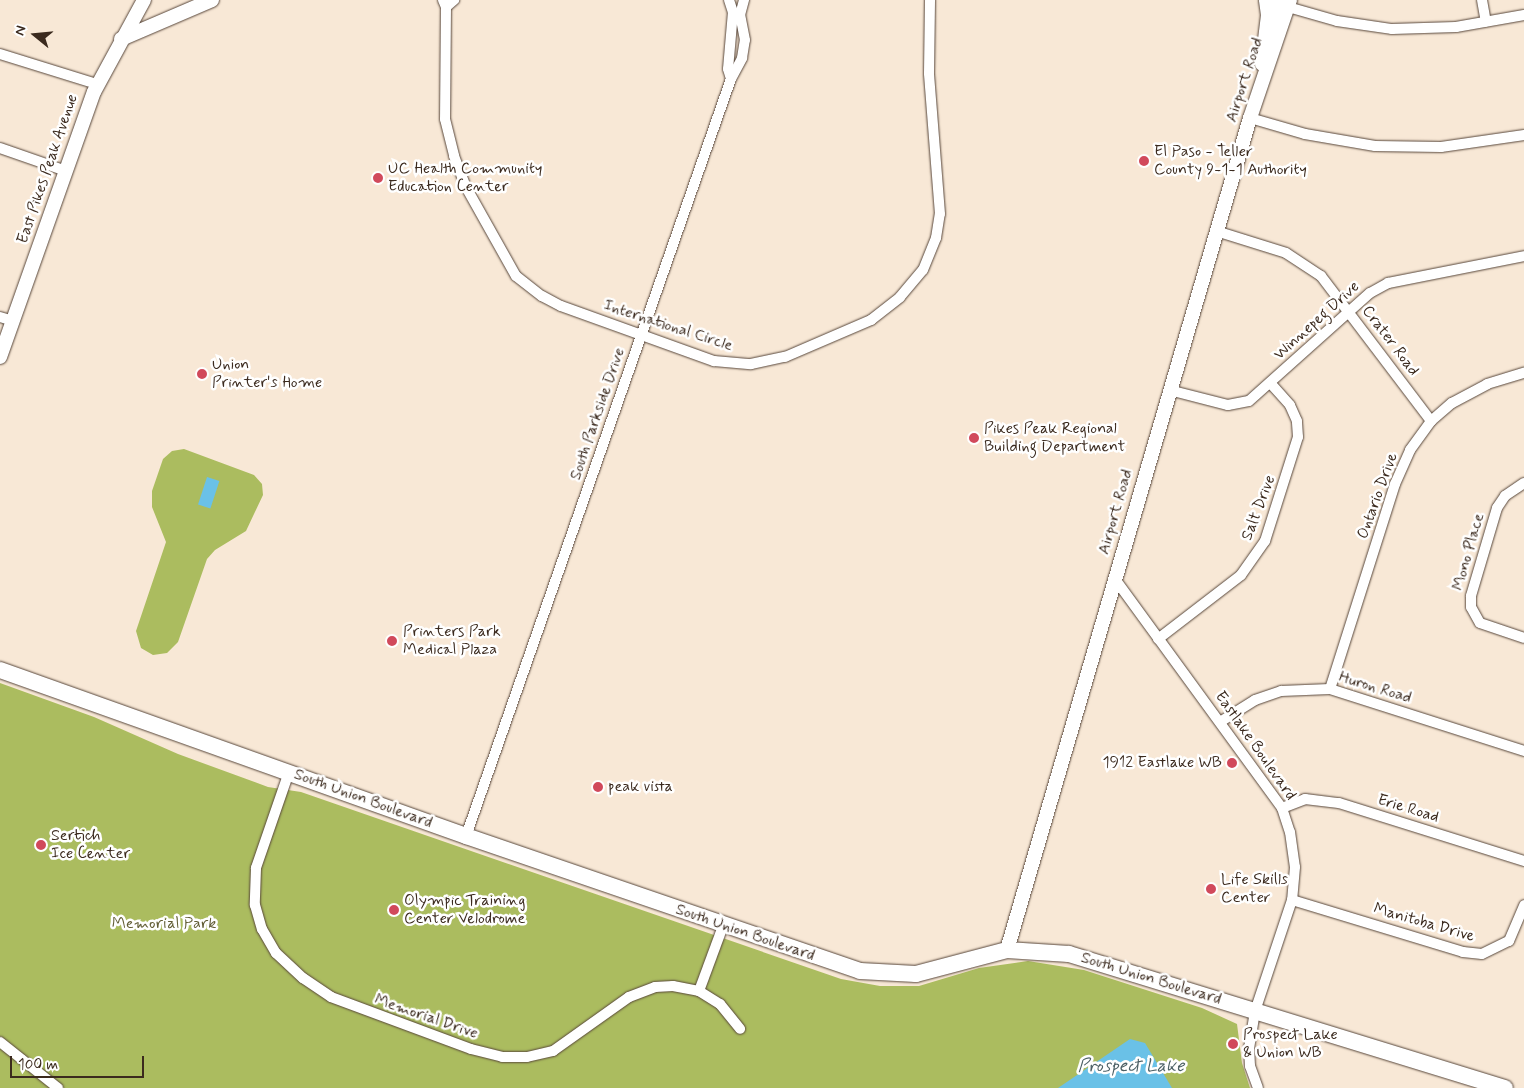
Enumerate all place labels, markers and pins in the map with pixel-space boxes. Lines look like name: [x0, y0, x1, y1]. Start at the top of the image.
place label: El Paso - Teller County 9-1-1 Authority: [1154, 142, 1307, 180]
marker: El Paso - Teller County 9-1-1 Authority: [1138, 155, 1150, 167]
place label: UC Health Community Education Center: [388, 159, 543, 197]
marker: UC Health Community Education Center: [372, 172, 384, 184]
place label: Union Printer's Home: [212, 355, 322, 393]
marker: Union Printer's Home: [196, 368, 208, 380]
place label: Pikes Peak Regional Building Department: [984, 419, 1134, 457]
marker: Pikes Peak Regional Building Department: [968, 432, 980, 444]
place label: Printers Park Medical Plaza: [403, 622, 501, 660]
marker: Printers Park Medical Plaza: [385, 634, 399, 648]
place label: 1912 Eastlake WB: [1102, 753, 1222, 773]
marker: 1912 Eastlake WB: [1226, 757, 1238, 769]
place label: peak vista: [608, 777, 673, 797]
marker: peak vista: [592, 781, 604, 793]
place label: Sertich Ice Center: [51, 826, 127, 864]
marker: Sertich Ice Center: [35, 839, 47, 851]
place label: Life Skills Center: [1221, 870, 1289, 908]
marker: Life Skills Center: [1205, 883, 1217, 895]
place label: Olympic Training Center Velodrome: [404, 891, 527, 929]
marker: Olympic Training Center Velodrome: [388, 904, 400, 916]
place label: Prospect Lake & Union WB: [1243, 1025, 1338, 1063]
marker: Prospect Lake & Union WB: [1227, 1038, 1239, 1050]

